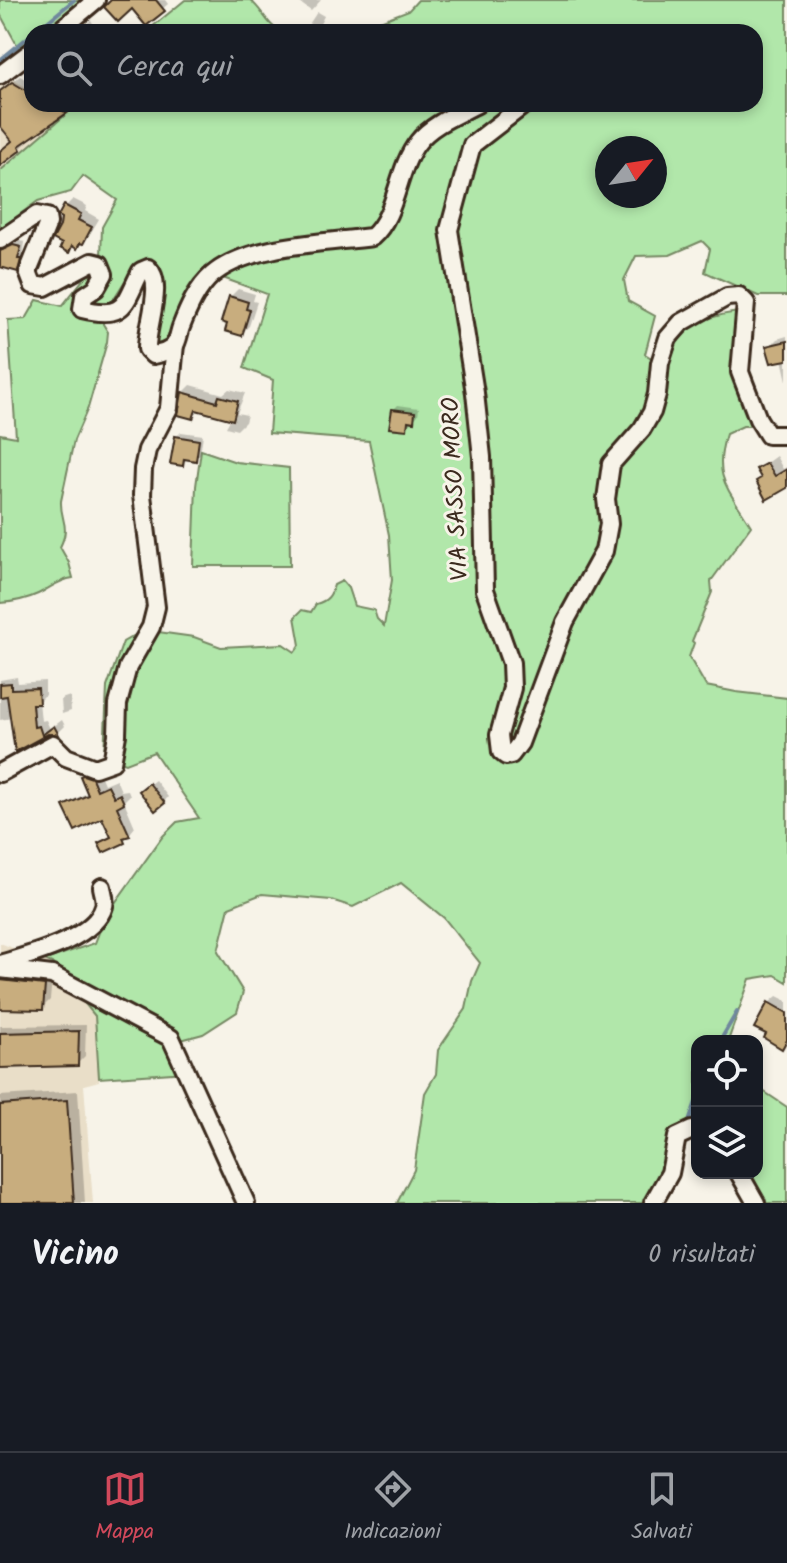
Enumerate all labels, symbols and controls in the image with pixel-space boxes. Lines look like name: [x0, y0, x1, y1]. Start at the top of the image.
search box: [24, 24, 763, 112]
text: Cerca qui: [116, 44, 233, 92]
icon: search: [52, 46, 96, 90]
north arrow: [595, 136, 667, 208]
street label: VIA SASSO MORO: [432, 396, 480, 582]
map controls: [691, 1035, 763, 1179]
button: locate: [691, 1035, 763, 1107]
button: layers: [691, 1107, 763, 1179]
text: Vicino: [32, 1228, 119, 1282]
text: 0 risultati: [648, 1234, 755, 1276]
tab: Mappa: [95, 1467, 154, 1550]
tab: Indicazioni: [344, 1467, 441, 1550]
tab: Salvati: [631, 1467, 692, 1550]

